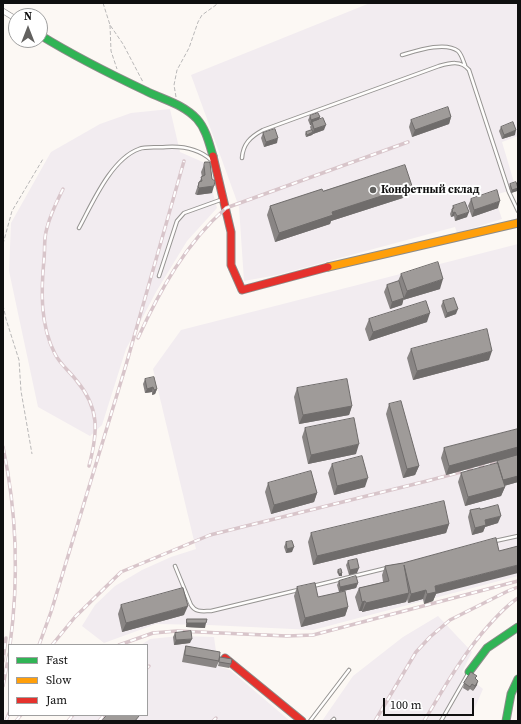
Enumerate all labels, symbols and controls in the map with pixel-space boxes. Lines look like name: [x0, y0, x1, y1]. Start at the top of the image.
north arrow: [8, 8, 48, 48]
text: N: [24, 9, 32, 24]
place label: Конфетный склад: [381, 183, 480, 197]
marker: Конфетный склад: [368, 185, 378, 195]
legend: [8, 644, 148, 716]
text: Fast: [46, 652, 68, 668]
text: Slow: [46, 672, 71, 688]
scale bar: [385, 690, 476, 716]
text: Jam: [46, 692, 67, 708]
text: 100 m: [390, 697, 422, 713]

